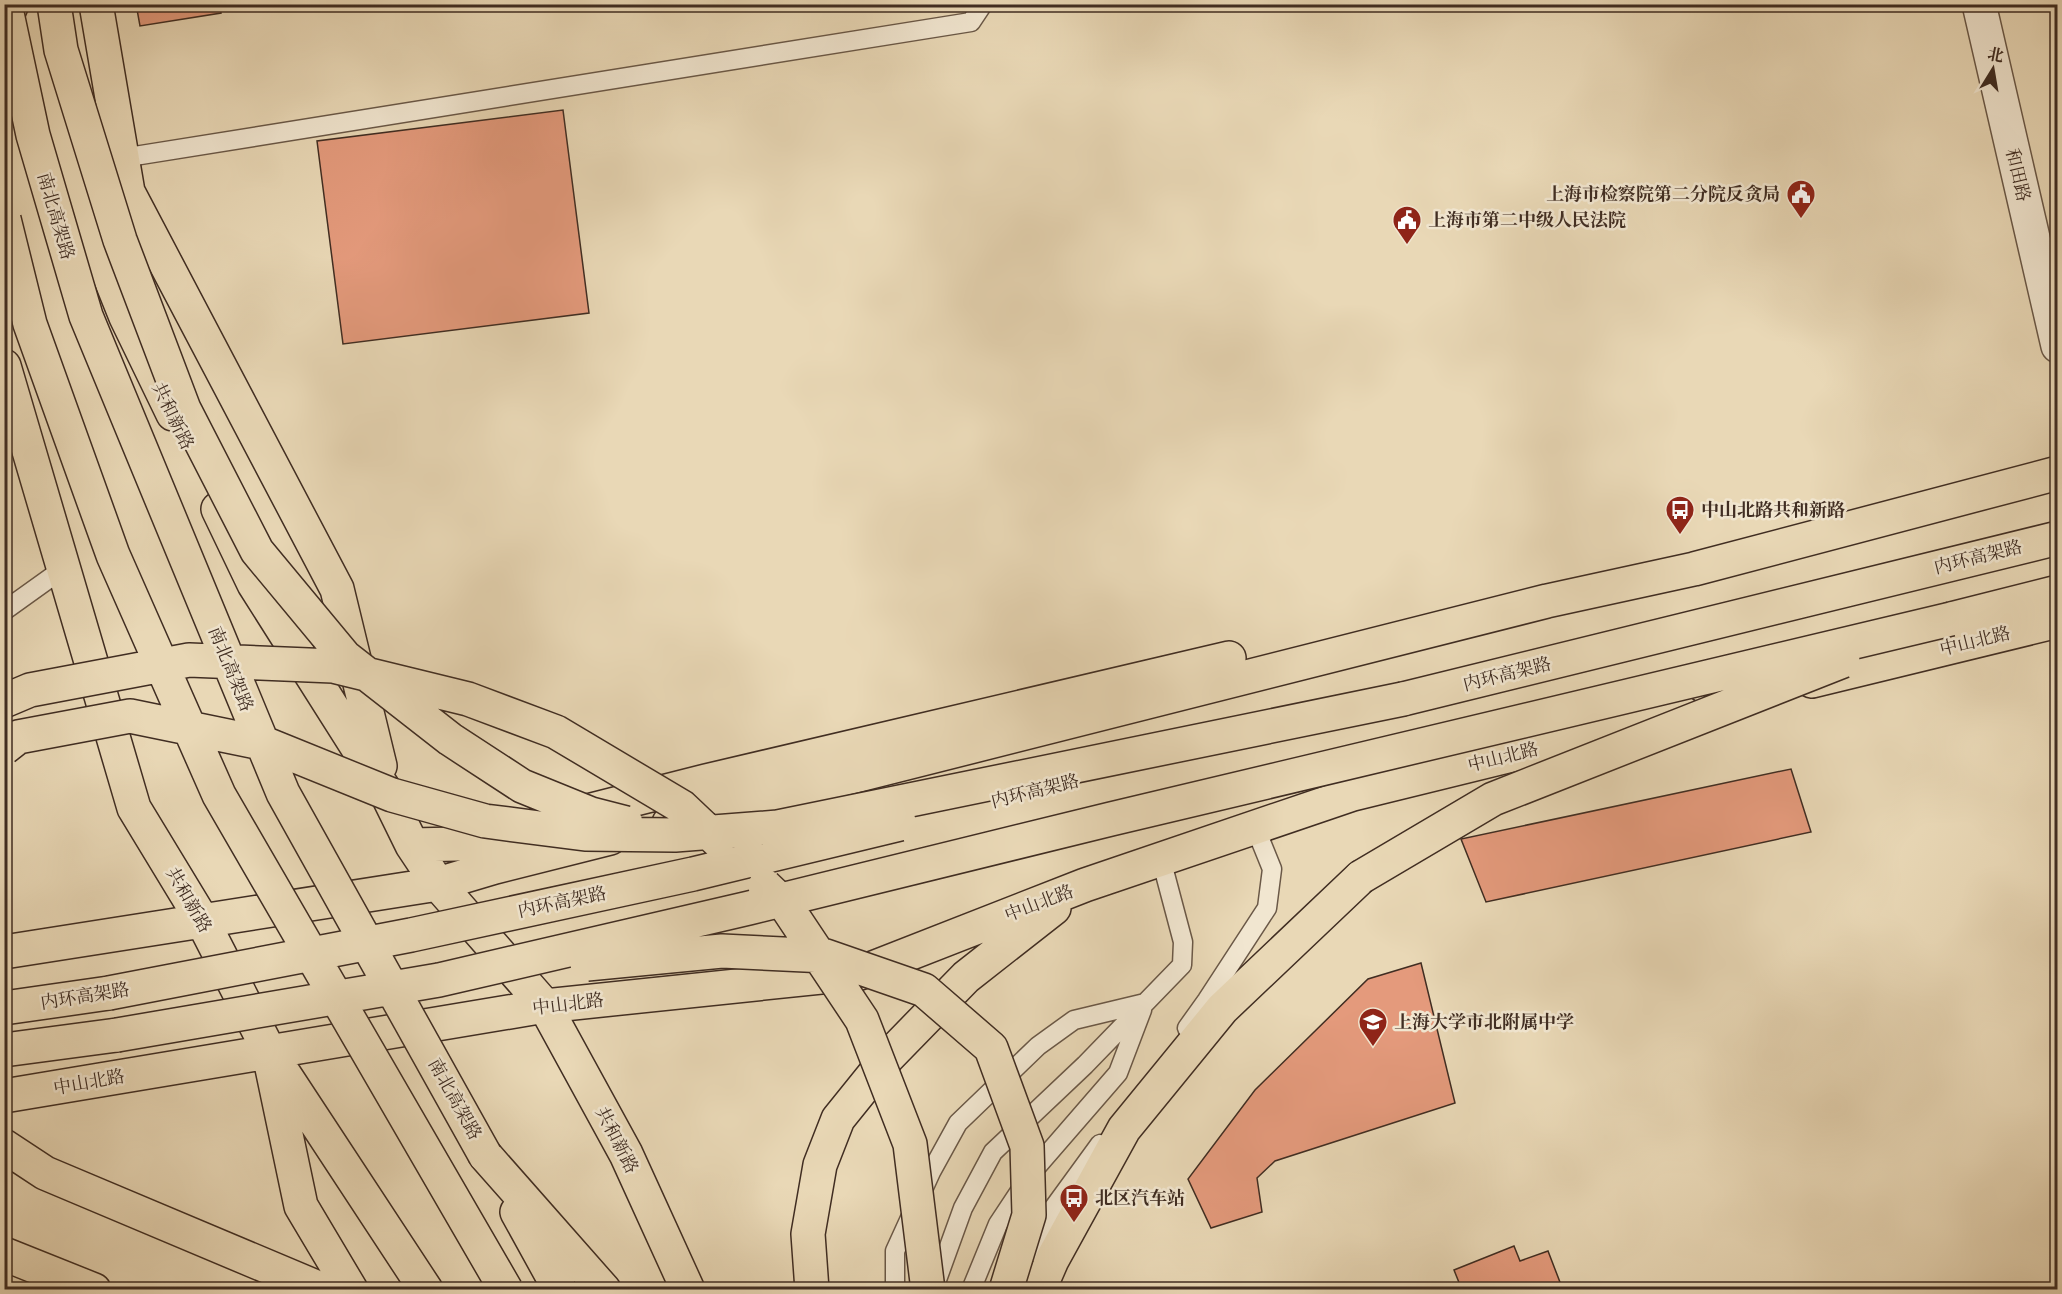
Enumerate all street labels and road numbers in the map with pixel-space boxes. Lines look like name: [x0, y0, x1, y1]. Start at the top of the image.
street label: 和田路: [2001, 146, 2035, 204]
street label: 南北高架路: [33, 170, 79, 262]
street label: 共和新路: [147, 379, 199, 453]
street label: 内环高架路: [1932, 535, 2024, 579]
street label: 中山北路: [1937, 622, 2013, 660]
street label: 南北高架路: [204, 623, 258, 715]
street label: 内环高架路: [1461, 652, 1553, 696]
street label: 中山北路: [1465, 738, 1541, 776]
street label: 内环高架路: [989, 769, 1081, 813]
street label: 共和新路: [161, 863, 217, 937]
street label: 中山北路: [1001, 880, 1077, 926]
street label: 内环高架路: [516, 882, 608, 922]
street label: 内环高架路: [39, 978, 131, 1014]
street label: 中山北路: [531, 989, 605, 1019]
street label: 南北高架路: [424, 1054, 486, 1144]
street label: 中山北路: [52, 1065, 126, 1099]
street label: 共和新路: [591, 1103, 643, 1177]

